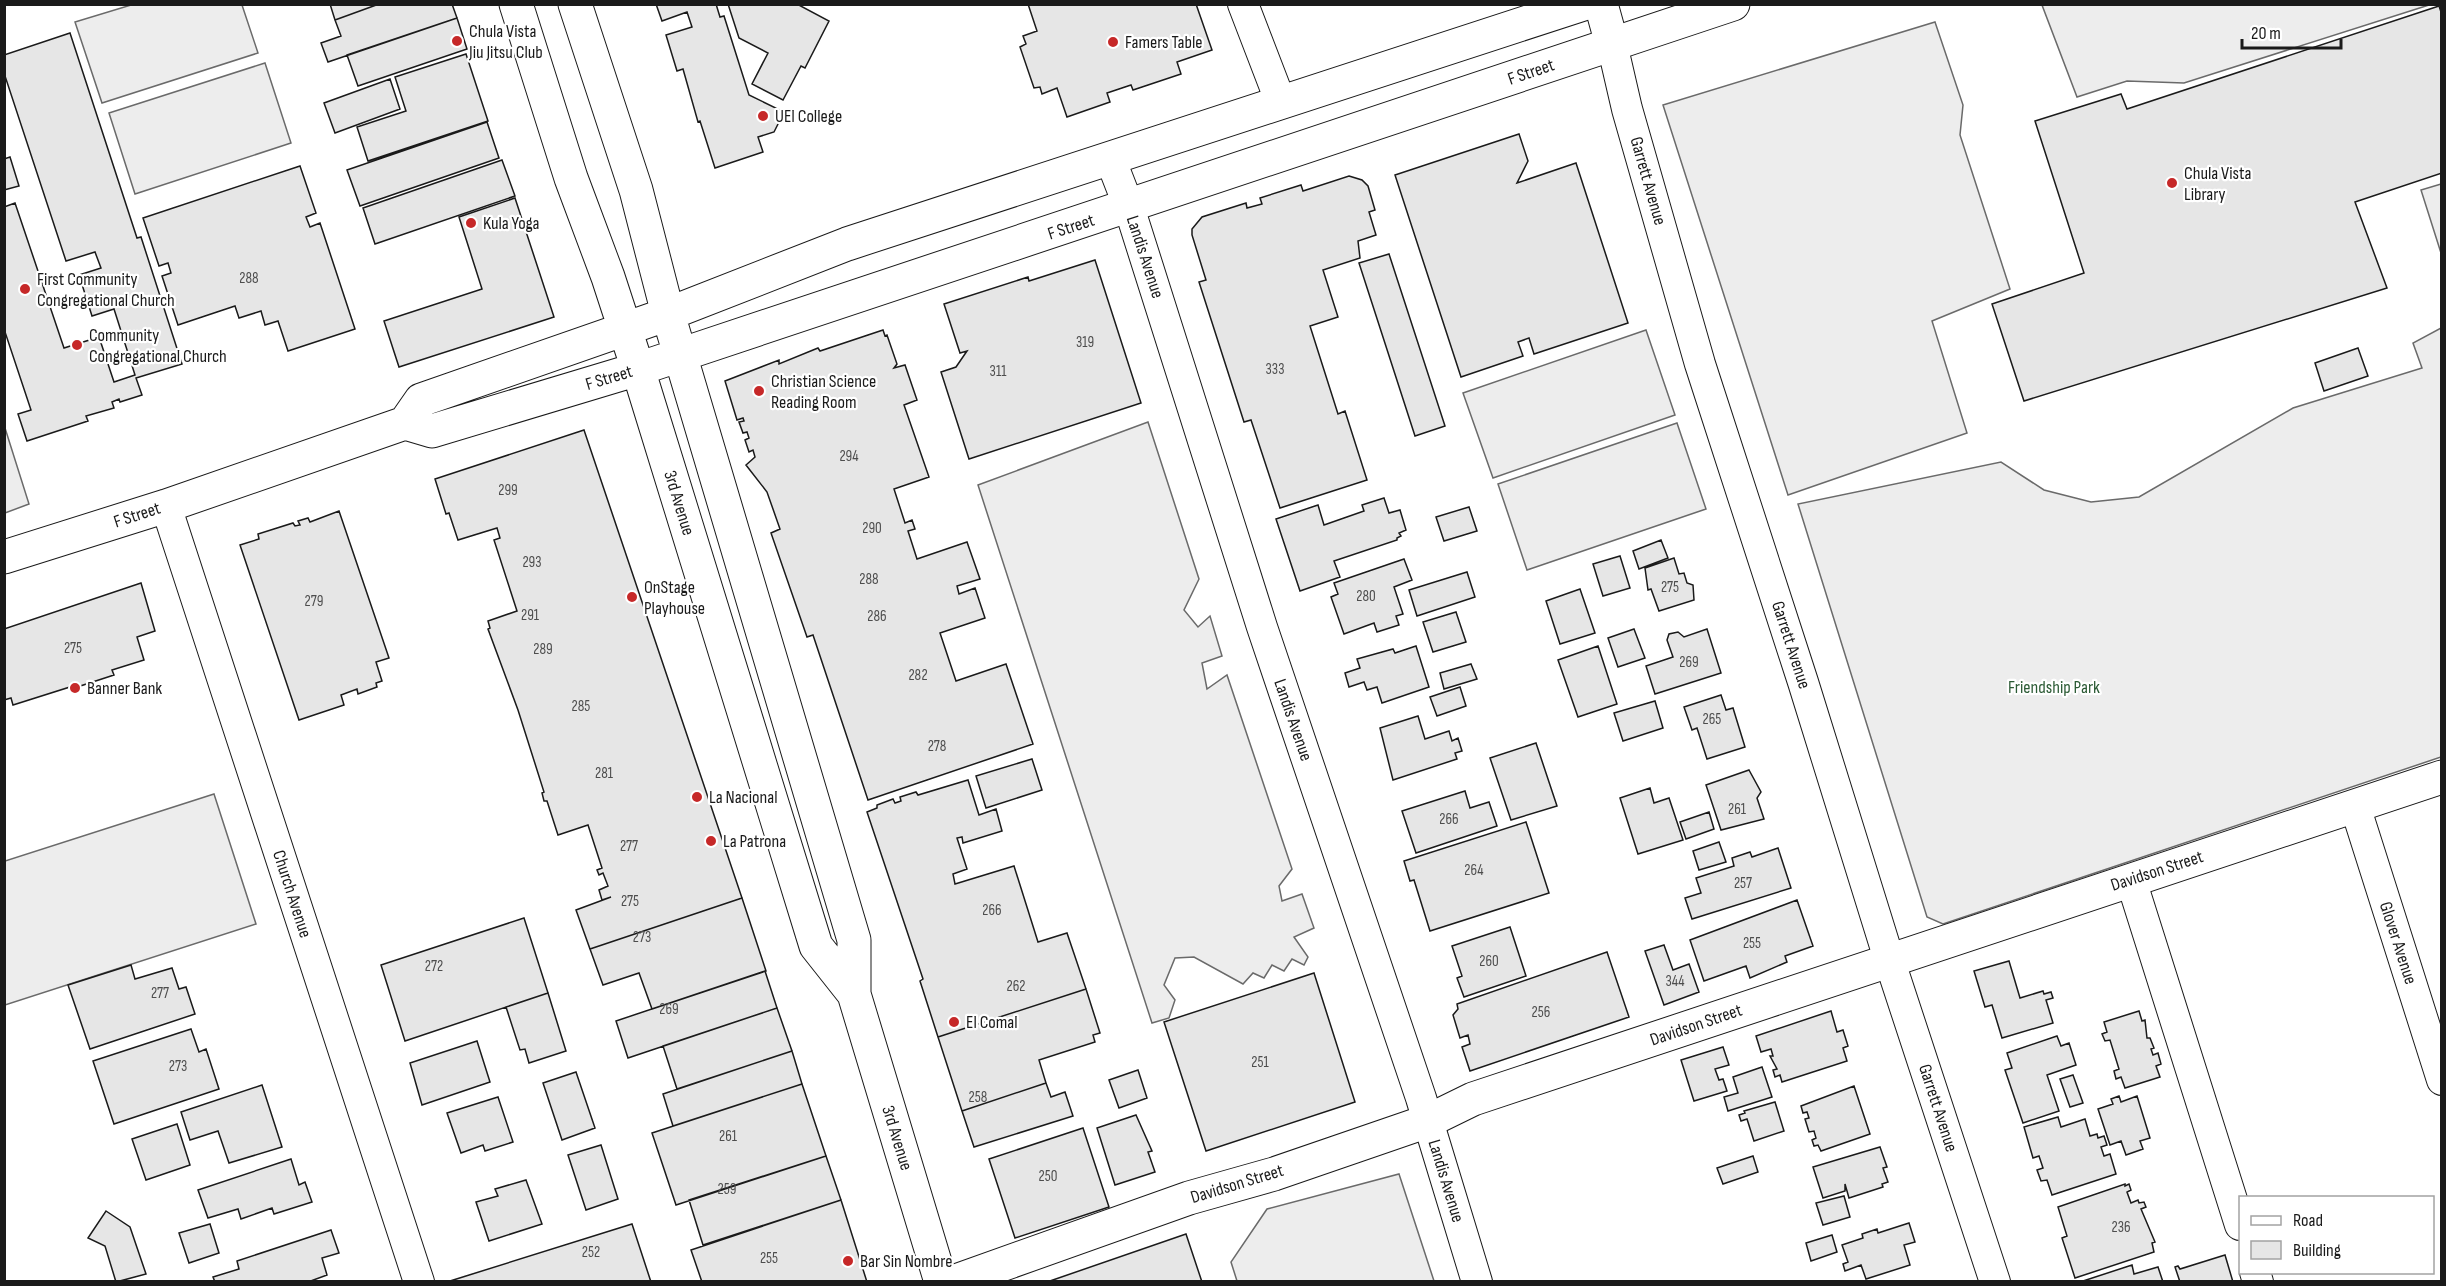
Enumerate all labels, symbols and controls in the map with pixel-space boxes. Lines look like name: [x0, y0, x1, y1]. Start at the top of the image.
scale bar: [2242, 12, 2341, 50]
place label: Chula Vista Jiu Jitsu Club: [468, 21, 543, 63]
text: 20 m: [2251, 23, 2281, 44]
place label: Famers Table: [1125, 32, 1203, 53]
marker: Chula Vista Jiu Jitsu Club: [450, 34, 464, 48]
marker: Famers Table: [1106, 35, 1120, 49]
street label: F Street: [1505, 54, 1558, 90]
place label: UEI College: [775, 106, 842, 127]
marker: UEI College: [756, 109, 770, 123]
street label: Garrett Avenue: [1625, 134, 1671, 228]
place label: Chula Vista Library: [2184, 163, 2251, 205]
marker: Chula Vista Library: [2165, 176, 2179, 190]
street label: F Street: [1045, 209, 1098, 244]
place label: Kula Yoga: [483, 213, 540, 234]
street label: Landis Avenue: [1122, 213, 1168, 301]
marker: Kula Yoga: [464, 216, 478, 230]
place label: First Community Congregational Church: [37, 269, 175, 311]
house number: 288: [239, 269, 259, 288]
marker: First Community Congregational Church: [18, 282, 32, 296]
place label: Community Congregational Church: [89, 325, 227, 367]
house number: 319: [1076, 333, 1094, 352]
marker: Community Congregational Church: [70, 338, 84, 352]
house number: 333: [1266, 360, 1284, 379]
street label: F Street: [583, 361, 635, 395]
house number: 311: [990, 362, 1007, 381]
place label: Christian Science Reading Room: [771, 371, 876, 413]
marker: Christian Science Reading Room: [752, 384, 766, 398]
house number: 294: [839, 447, 859, 466]
street label: 3rd Avenue: [659, 468, 699, 538]
house number: 299: [498, 481, 518, 500]
street label: F Street: [111, 497, 164, 532]
house number: 290: [862, 519, 882, 538]
house number: 293: [522, 553, 542, 572]
house number: 288: [859, 570, 879, 589]
place label: OnStage Playhouse: [644, 577, 705, 619]
house number: 275: [1661, 578, 1679, 597]
house number: 280: [1356, 587, 1376, 606]
marker: OnStage Playhouse: [625, 590, 639, 604]
house number: 279: [305, 592, 323, 611]
street label: Garrett Avenue: [1767, 599, 1815, 691]
house number: 291: [521, 606, 540, 625]
house number: 286: [867, 607, 887, 626]
house number: 275: [64, 639, 82, 658]
house number: 289: [533, 640, 553, 659]
house number: 269: [1679, 653, 1699, 672]
house number: 282: [908, 666, 928, 685]
street label: Landis Avenue: [1269, 676, 1317, 764]
park label: Friendship Park: [2008, 677, 2100, 698]
place label: Banner Bank: [87, 678, 162, 699]
marker: Banner Bank: [68, 681, 82, 695]
house number: 285: [572, 697, 590, 716]
house number: 265: [1703, 710, 1721, 729]
house number: 278: [928, 737, 946, 756]
house number: 281: [595, 764, 614, 783]
place label: La Nacional: [709, 787, 778, 808]
marker: La Nacional: [690, 790, 704, 804]
house number: 261: [1728, 800, 1747, 819]
house number: 266: [1439, 810, 1459, 829]
place label: La Patrona: [723, 831, 786, 852]
marker: La Patrona: [704, 834, 718, 848]
house number: 277: [620, 837, 638, 856]
street label: Davidson Street: [2108, 846, 2206, 896]
street label: Church Avenue: [268, 848, 316, 940]
house number: 264: [1464, 861, 1484, 880]
house number: 257: [1734, 874, 1752, 893]
house number: 275: [621, 892, 639, 911]
street label: Glover Avenue: [2375, 899, 2421, 987]
house number: 266: [982, 901, 1002, 920]
house number: 273: [633, 928, 651, 947]
house number: 255: [1743, 934, 1761, 953]
house number: 260: [1479, 952, 1499, 971]
house number: 272: [425, 957, 443, 976]
house number: 344: [1666, 972, 1684, 991]
house number: 262: [1006, 977, 1026, 996]
house number: 277: [151, 984, 169, 1003]
street label: Davidson Street: [1647, 999, 1745, 1051]
house number: 269: [659, 1000, 679, 1019]
house number: 256: [1532, 1003, 1550, 1022]
place label: El Comal: [966, 1012, 1018, 1033]
marker: El Comal: [947, 1015, 961, 1029]
house number: 251: [1251, 1053, 1269, 1072]
house number: 273: [169, 1057, 187, 1076]
street label: Garrett Avenue: [1914, 1062, 1962, 1154]
house number: 258: [969, 1088, 987, 1107]
street label: 3rd Avenue: [877, 1103, 917, 1173]
house number: 261: [719, 1127, 738, 1146]
street label: Landis Avenue: [1423, 1137, 1469, 1225]
street label: Davidson Street: [1188, 1160, 1286, 1208]
house number: 250: [1039, 1167, 1057, 1186]
house number: 259: [718, 1180, 736, 1199]
legend: [2239, 1196, 2434, 1274]
text: Road: [2293, 1210, 2323, 1231]
house number: 236: [2111, 1218, 2131, 1237]
text: Building: [2293, 1240, 2341, 1261]
house number: 252: [582, 1243, 600, 1262]
house number: 255: [760, 1249, 778, 1268]
place label: Bar Sin Nombre: [860, 1251, 952, 1272]
marker: Bar Sin Nombre: [841, 1254, 855, 1268]

